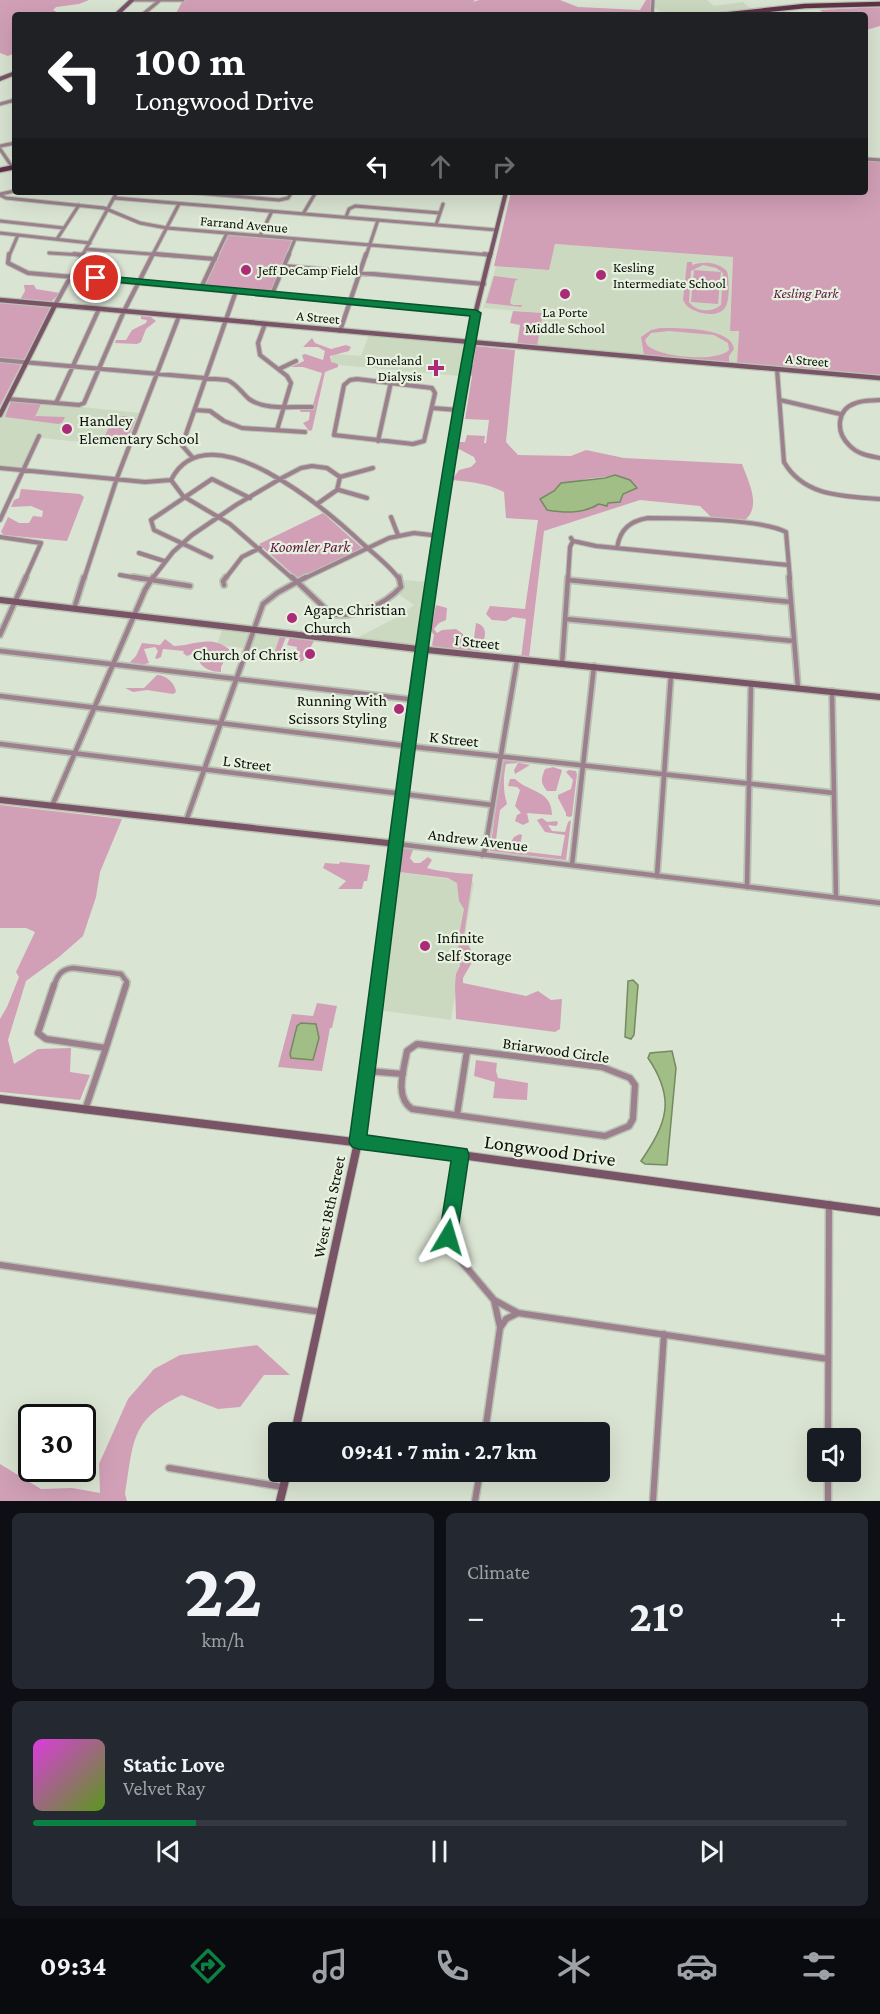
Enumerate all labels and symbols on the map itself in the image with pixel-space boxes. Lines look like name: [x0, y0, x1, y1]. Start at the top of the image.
street label: Farrand Avenue: [199, 212, 289, 236]
pin: [70, 252, 121, 303]
place label: Kesling Intermediate School: [613, 259, 726, 291]
place label: Jeff DeCamp Field: [256, 262, 359, 278]
marker: Jeff DeCamp Field: [239, 263, 253, 277]
marker: Kesling Intermediate School: [594, 268, 608, 282]
park label: Kesling Park: [774, 285, 839, 301]
marker: La Porte Middle School: [558, 287, 572, 301]
place label: La Porte Middle School: [525, 304, 605, 336]
street label: A Street: [296, 307, 341, 327]
street label: A Street: [785, 350, 830, 370]
place label: Duneland Dialysis: [367, 352, 423, 384]
marker: Duneland Dialysis: [427, 359, 445, 377]
place label: Handley Elementary School: [79, 412, 199, 448]
marker: Handley Elementary School: [60, 422, 74, 436]
park label: Koomler Park: [270, 538, 351, 555]
place label: Agape Christian Church: [304, 601, 407, 636]
marker: Agape Christian Church: [285, 611, 299, 625]
street label: I Street: [454, 631, 501, 653]
place label: Church of Christ: [193, 646, 299, 663]
marker: Church of Christ: [303, 647, 317, 661]
place label: Running With Scissors Styling: [289, 692, 387, 728]
marker: Running With Scissors Styling: [392, 702, 406, 716]
street label: K Street: [428, 728, 480, 750]
street label: L Street: [222, 752, 273, 774]
street label: Andrew Avenue: [427, 825, 529, 855]
place label: Infinite Self Storage: [437, 929, 512, 965]
marker: Infinite Self Storage: [418, 939, 432, 953]
street label: Briarwood Circle: [502, 1034, 610, 1066]
street label: Longwood Drive: [483, 1130, 617, 1171]
street label: West 18th Street: [310, 1154, 348, 1260]
position arrow: [416, 1205, 480, 1269]
speed limit sign: 30: [18, 1404, 96, 1482]

